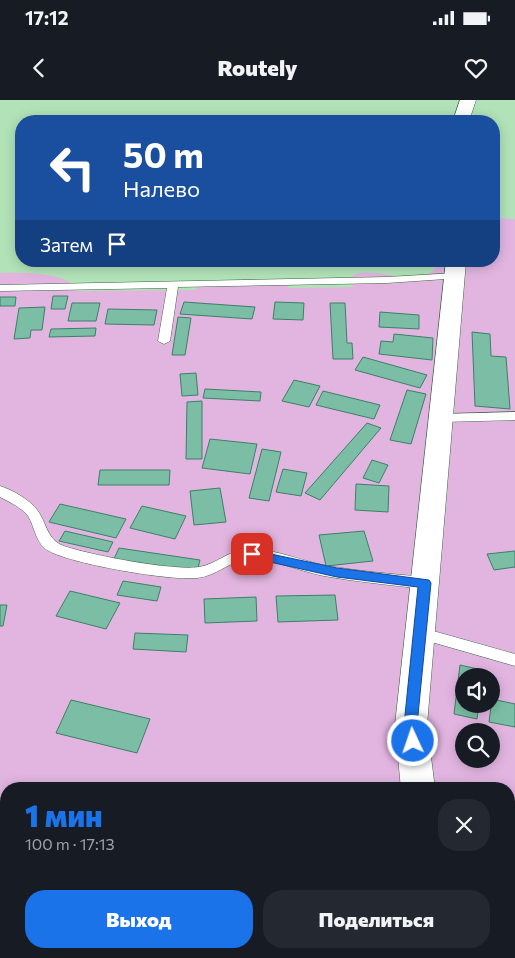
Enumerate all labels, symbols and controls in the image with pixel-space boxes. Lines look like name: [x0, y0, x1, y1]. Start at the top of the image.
text: 17:12: [25, 6, 68, 29]
icon: back: [25, 54, 53, 82]
text: Routely: [217, 54, 298, 81]
icon: heart: [462, 54, 490, 82]
text: 50 m: [123, 132, 204, 175]
icon: left: [40, 135, 105, 200]
text: Налево: [123, 175, 200, 202]
icon: arrive: [103, 230, 131, 258]
text: Затем: [40, 233, 93, 256]
pin: [231, 533, 273, 575]
icon: arrive: [238, 540, 266, 568]
map controls: [455, 668, 500, 768]
button: sound: [455, 668, 500, 713]
position arrow: [386, 714, 438, 766]
button: search: [455, 723, 500, 768]
text: 1 мин: [25, 796, 103, 833]
button: close: [438, 799, 490, 851]
text: 100 m · 17:13: [25, 834, 115, 853]
button: Выход: [25, 890, 253, 948]
button: Поделиться: [263, 890, 490, 948]

